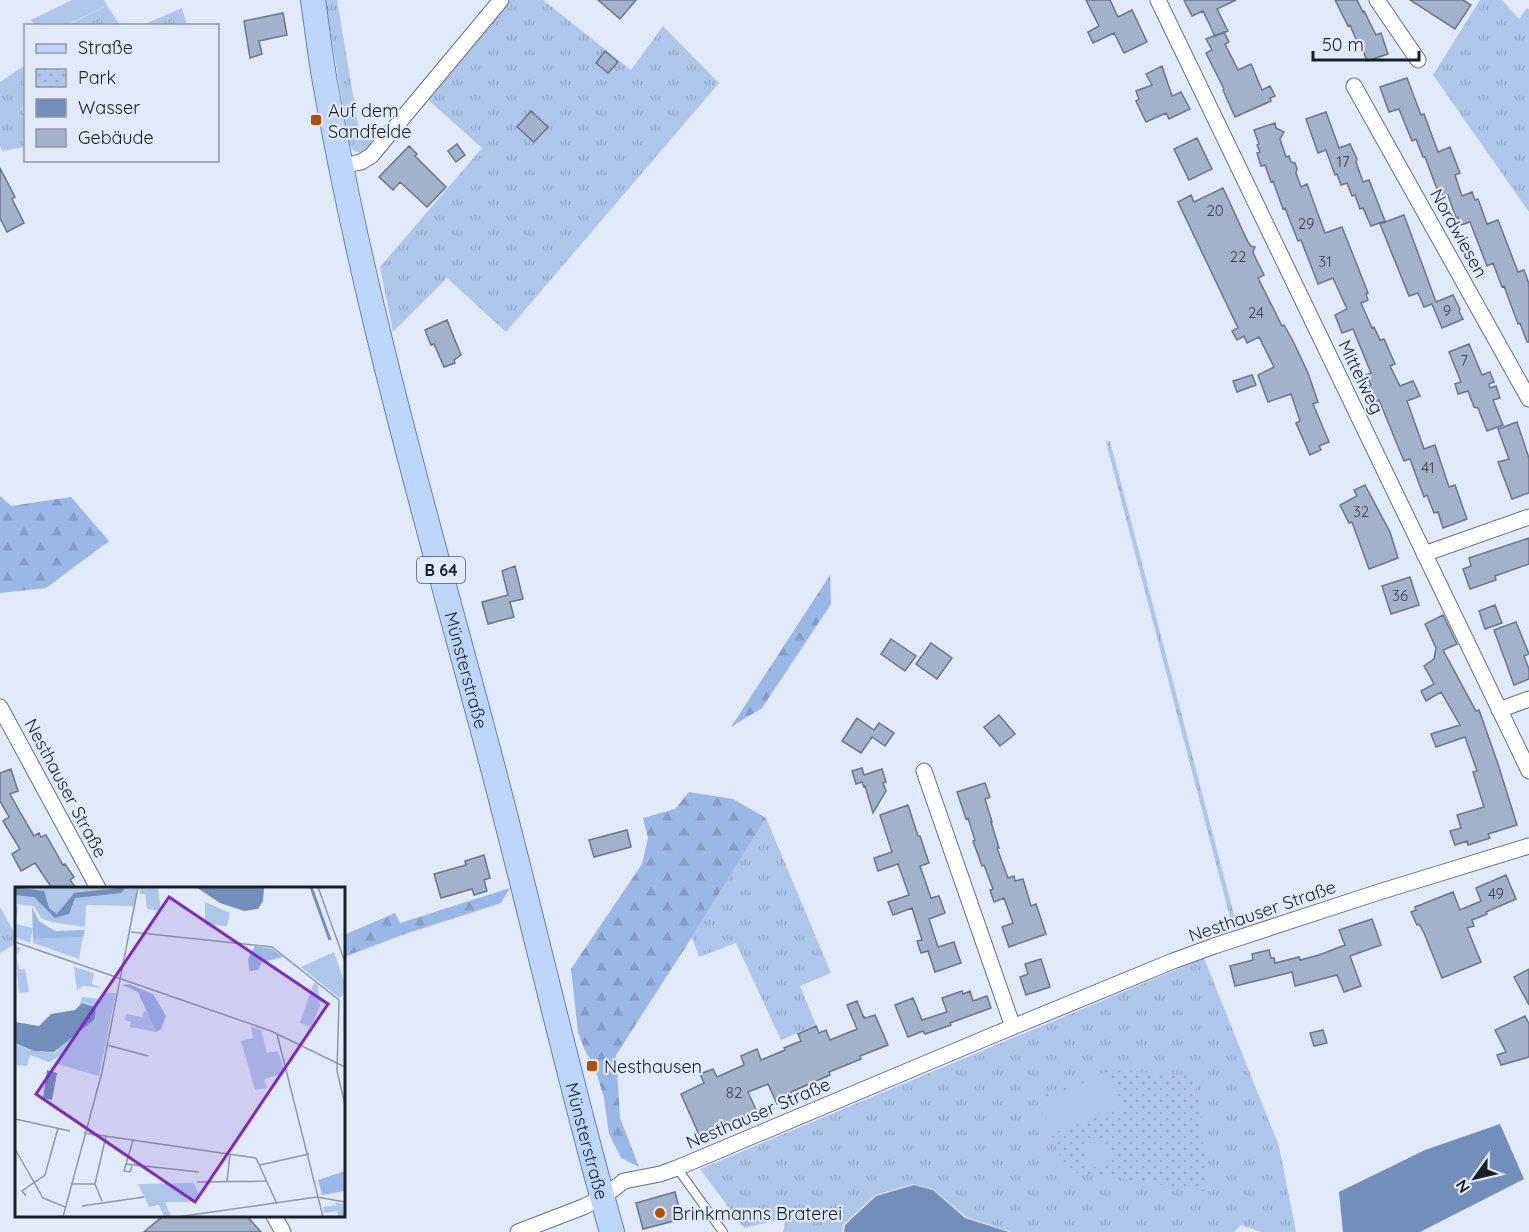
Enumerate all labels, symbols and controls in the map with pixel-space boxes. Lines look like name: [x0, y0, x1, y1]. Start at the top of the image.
legend: [24, 24, 219, 162]
scale bar: [1313, 24, 1420, 62]
text: 50 m: [1322, 33, 1364, 56]
text: Straße: [78, 36, 133, 59]
text: Park: [78, 66, 116, 89]
text: Wasser: [78, 96, 140, 119]
place label: Auf dem Sandfelde: [328, 99, 411, 143]
marker: Auf dem Sandfelde: [309, 113, 323, 127]
text: Gebäude: [78, 126, 154, 149]
house number: 17: [1336, 152, 1350, 171]
street label: Nordwiesen: [1425, 185, 1493, 281]
house number: 20: [1206, 201, 1224, 220]
house number: 29: [1298, 214, 1314, 233]
house number: 22: [1230, 247, 1246, 266]
house number: 31: [1318, 252, 1332, 271]
house number: 9: [1443, 301, 1451, 320]
house number: 24: [1248, 303, 1264, 322]
street label: Mittelweg: [1333, 336, 1389, 418]
house number: 7: [1460, 351, 1468, 370]
house number: 41: [1421, 458, 1435, 477]
house number: 32: [1353, 502, 1369, 521]
road number: B 64: [417, 557, 465, 583]
house number: 36: [1392, 586, 1408, 605]
street label: Münsterstraße: [440, 609, 493, 731]
street label: Nesthauser Straße: [20, 714, 112, 862]
street label: Nesthauser Straße: [1185, 875, 1339, 947]
house number: 49: [1488, 884, 1504, 903]
inset map: [15, 887, 345, 1217]
place label: Nesthausen: [604, 1055, 702, 1078]
marker: Nesthausen: [585, 1059, 599, 1073]
street label: Nesthauser Straße: [682, 1072, 834, 1154]
street label: Münsterstraße: [561, 1080, 614, 1202]
house number: 82: [726, 1083, 742, 1102]
north arrow: [1445, 1148, 1505, 1208]
text: N: [1451, 1176, 1474, 1197]
place label: Brinkmanns Braterei: [672, 1202, 842, 1225]
marker: Brinkmanns Braterei: [653, 1206, 667, 1220]

